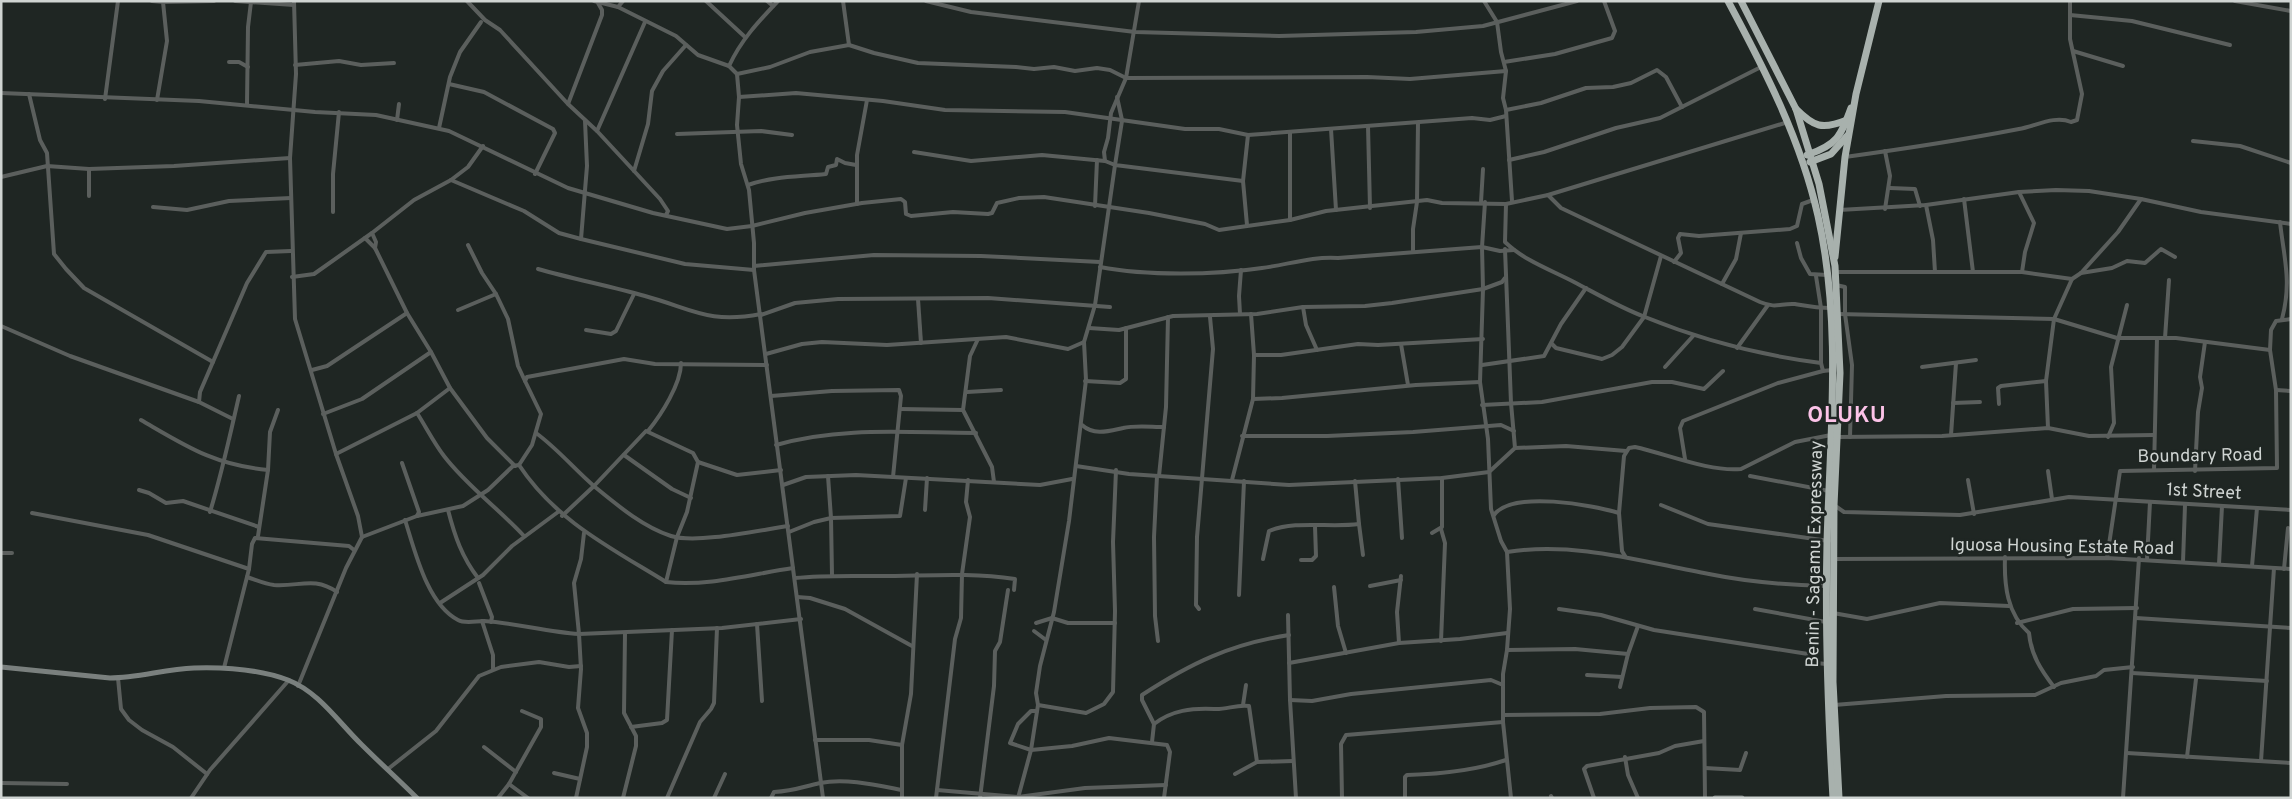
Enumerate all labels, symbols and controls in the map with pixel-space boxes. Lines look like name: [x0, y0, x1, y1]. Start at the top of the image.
district label: OLUKU: [1807, 403, 1887, 430]
street label: Benin - Sagamu Expressway: [1802, 440, 1829, 668]
street label: Boundary Road: [2137, 444, 2263, 469]
street label: 1st Street: [2166, 479, 2242, 506]
street label: Iguosa Housing Estate Road: [1950, 534, 2174, 561]

